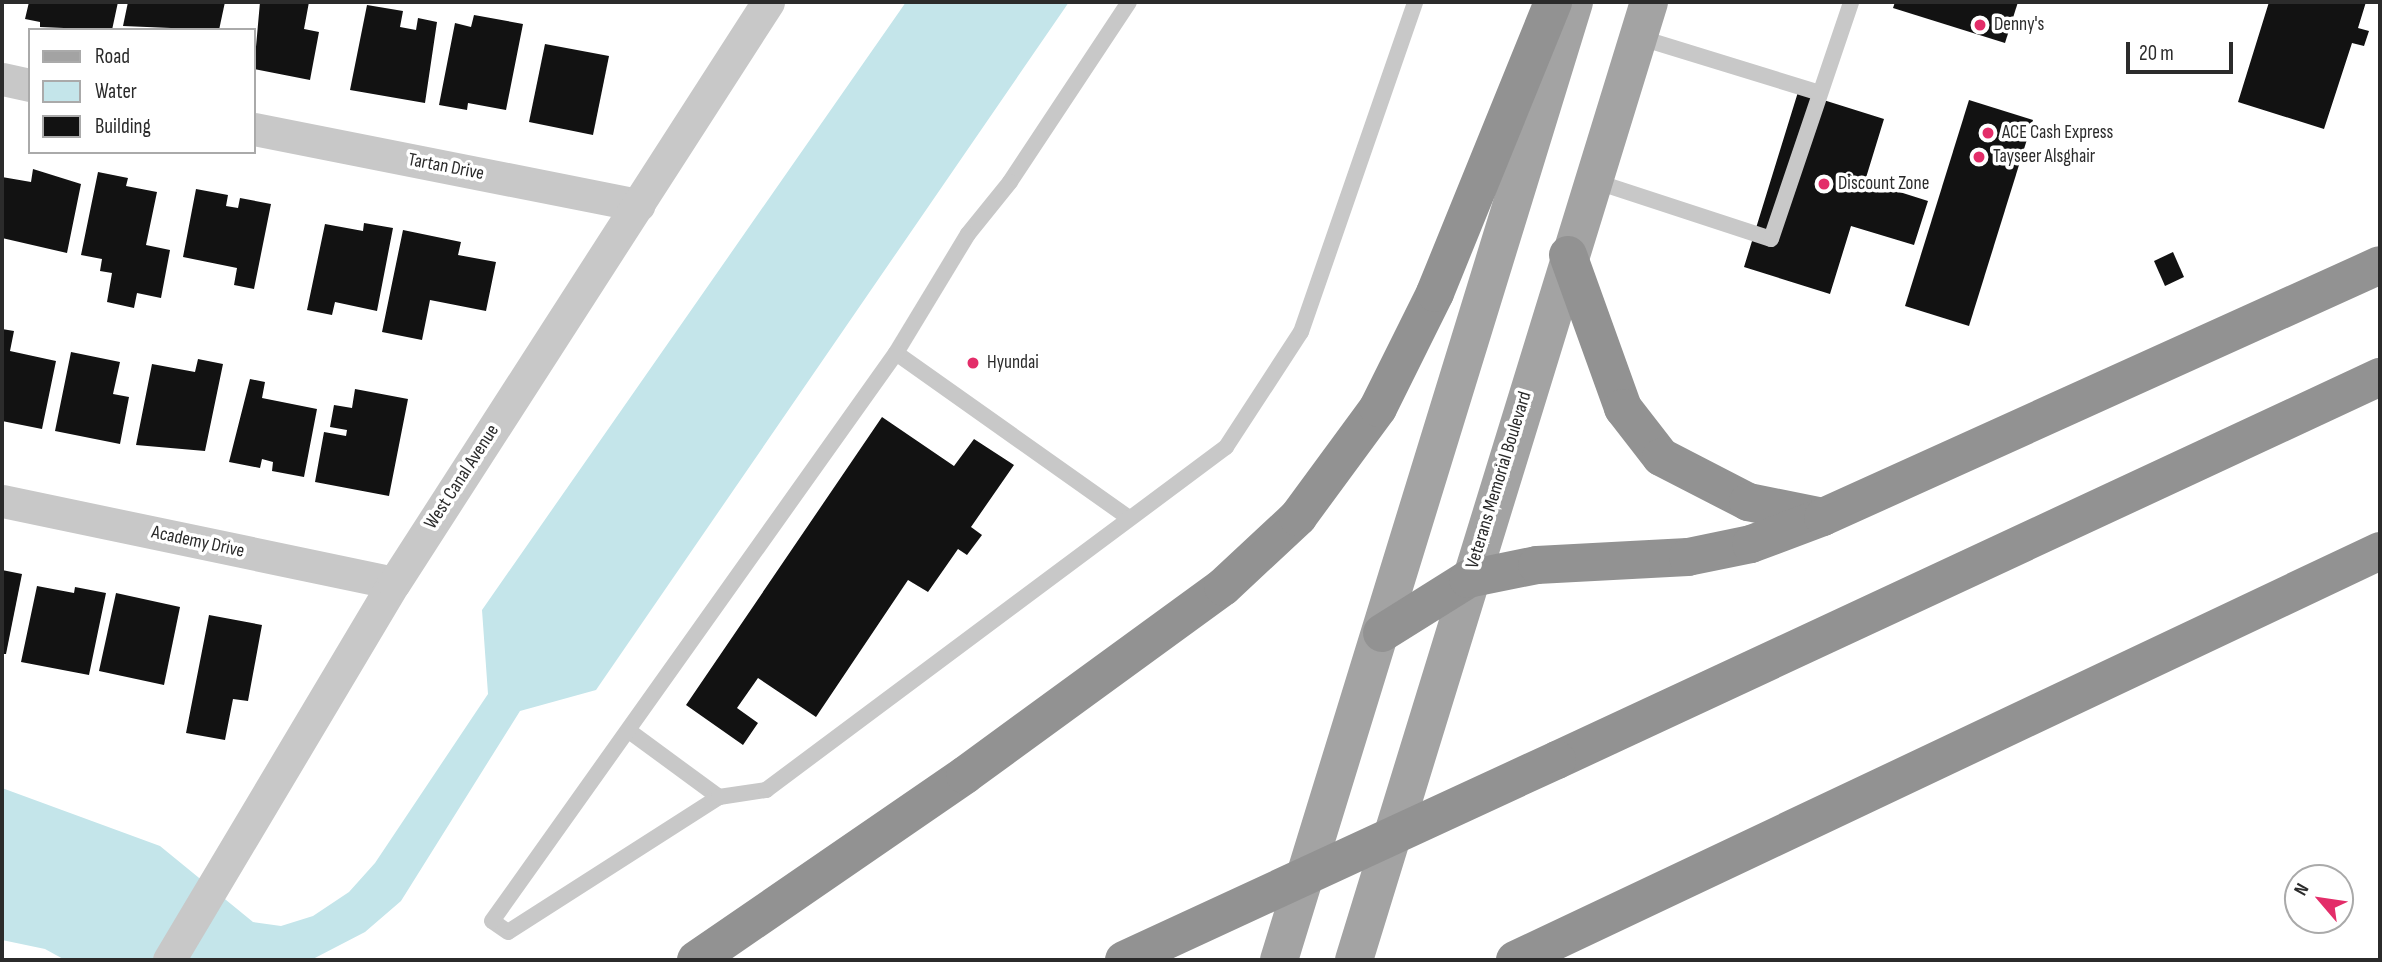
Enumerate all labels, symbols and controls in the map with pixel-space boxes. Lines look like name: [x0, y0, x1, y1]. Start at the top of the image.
place label: Denny's: [1994, 14, 2044, 36]
marker: Denny's: [1972, 17, 1988, 33]
legend: [28, 28, 256, 154]
scale bar: [2130, 28, 2237, 72]
text: 20 m: [2139, 41, 2174, 66]
text: Road: [95, 44, 130, 69]
text: Water: [95, 79, 137, 104]
text: Building: [95, 114, 151, 139]
place label: ACE Cash Express: [2002, 122, 2113, 144]
marker: ACE Cash Express: [1980, 125, 1996, 141]
place label: Tayseer Alsghair: [1993, 146, 2095, 168]
street label: Tartan Drive: [406, 148, 486, 186]
marker: Tayseer Alsghair: [1971, 149, 1987, 165]
place label: Discount Zone: [1838, 173, 1929, 195]
marker: Discount Zone: [1816, 176, 1832, 192]
place label: Hyundai: [987, 352, 1039, 374]
marker: Hyundai: [965, 355, 981, 371]
street label: Veterans Memorial Boulevard: [1461, 389, 1537, 571]
street label: West Canal Avenue: [420, 420, 504, 534]
street label: Academy Drive: [150, 521, 246, 563]
north arrow: [2284, 864, 2354, 934]
text: N: [2289, 880, 2314, 900]

